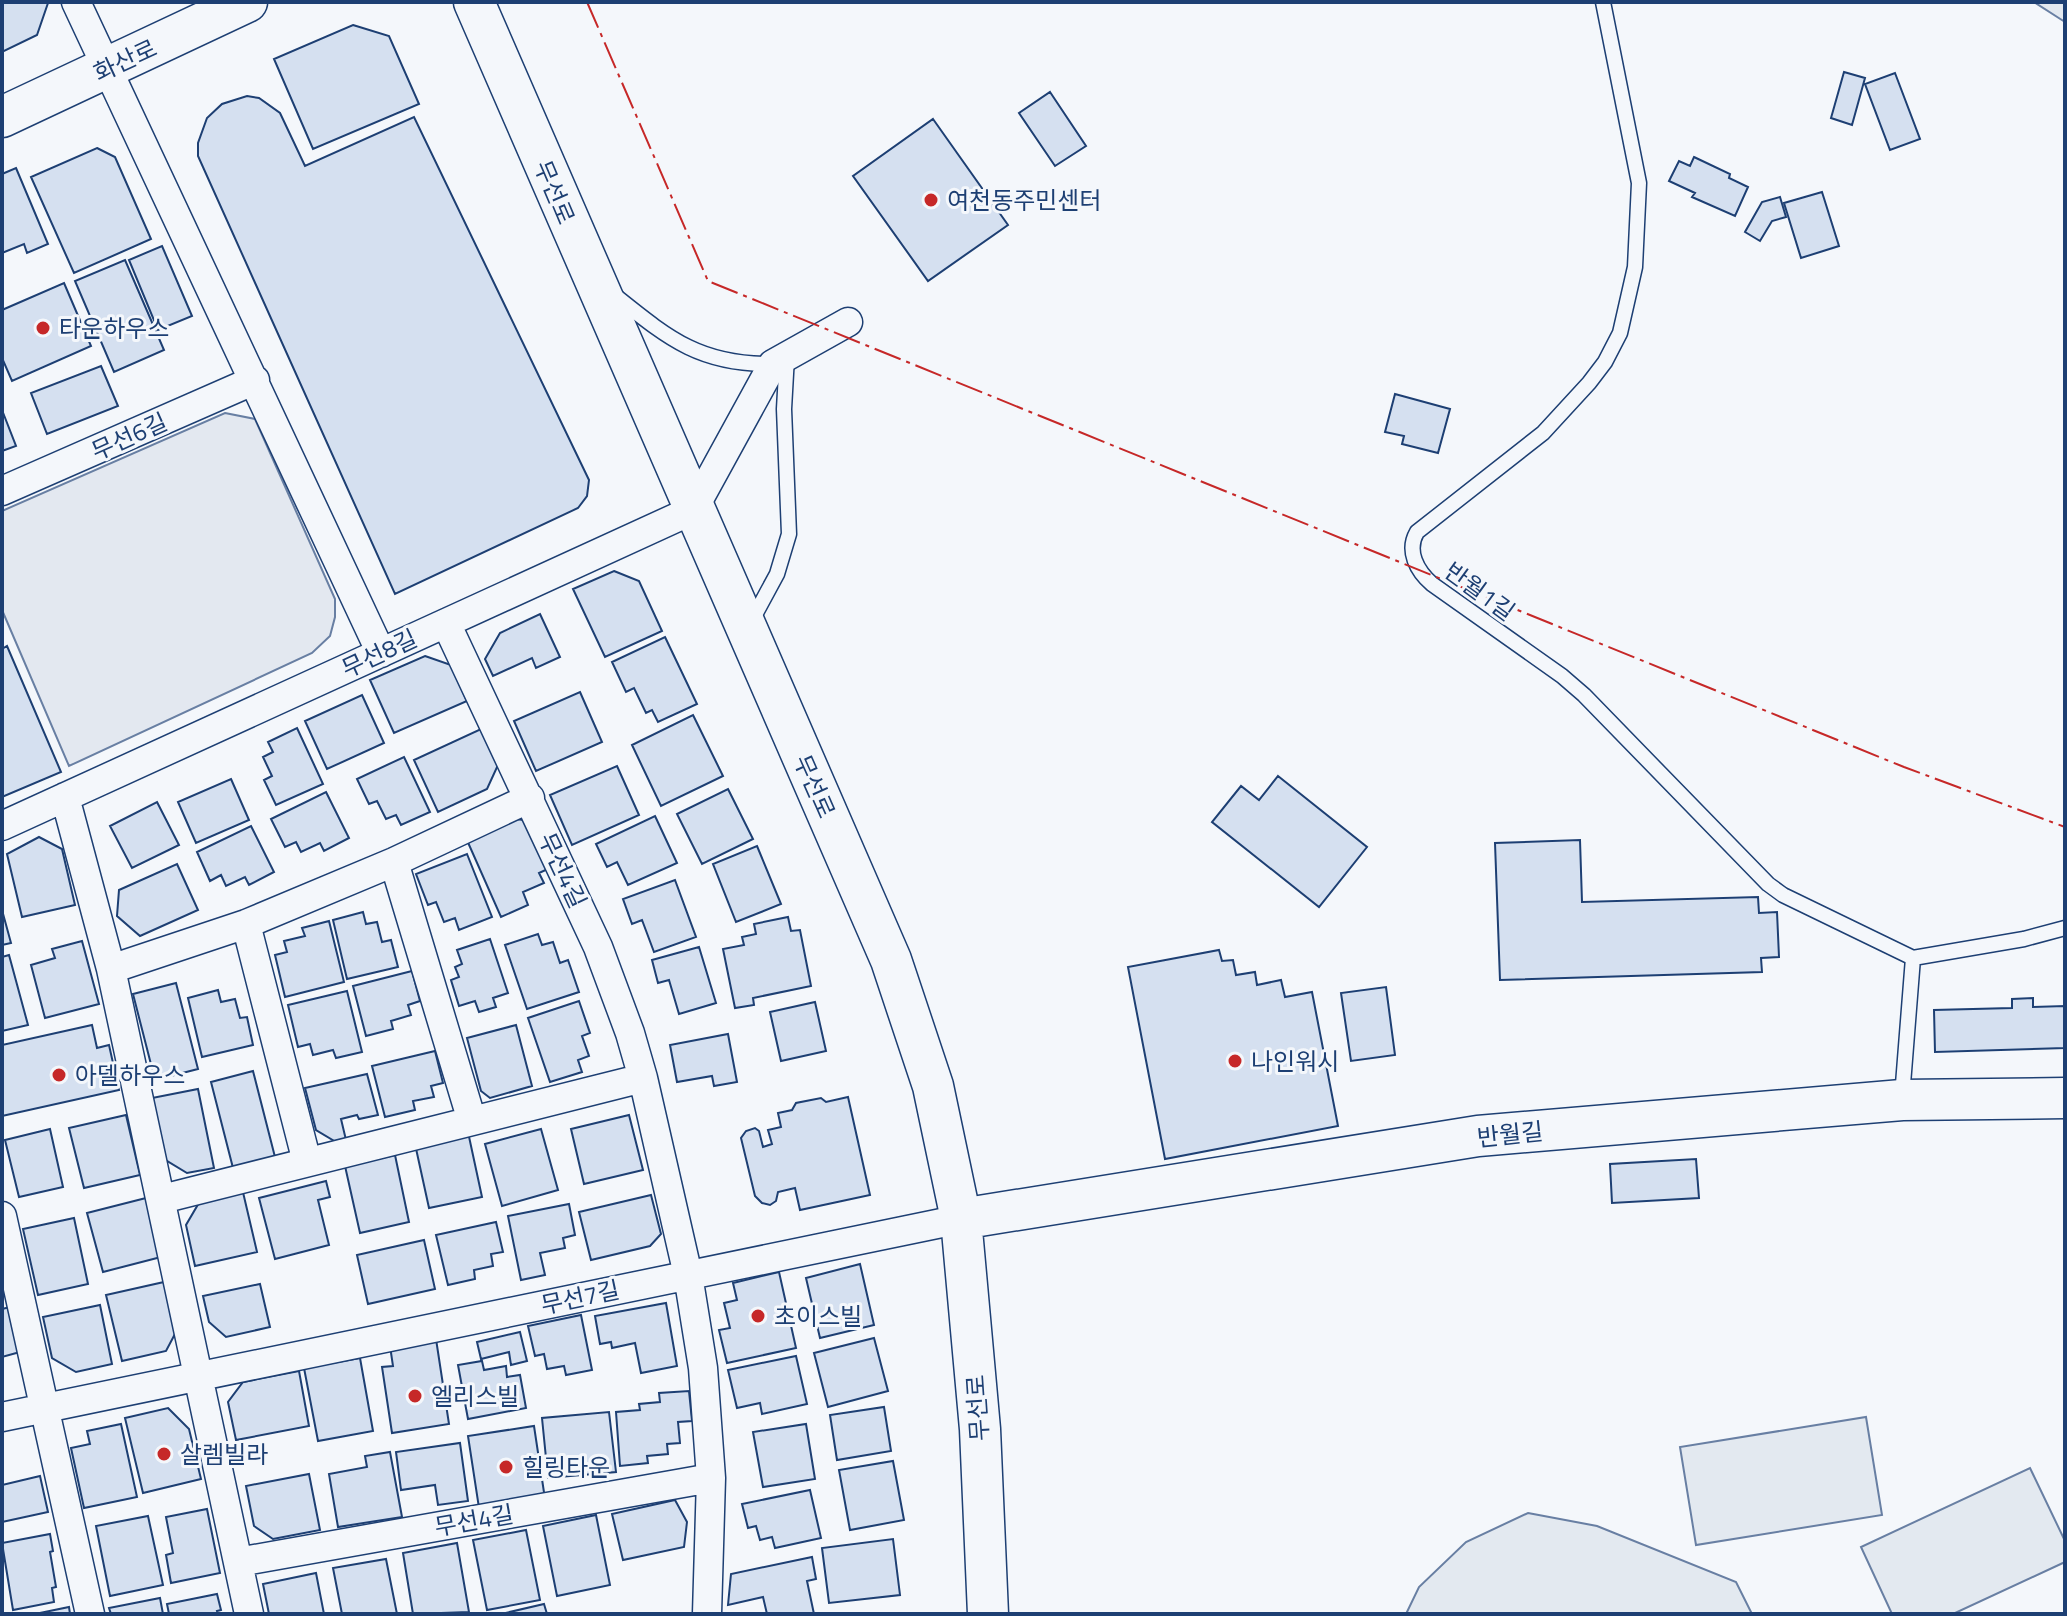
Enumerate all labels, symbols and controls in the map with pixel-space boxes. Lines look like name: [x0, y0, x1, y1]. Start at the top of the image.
street label: 화산로: [87, 30, 163, 90]
street label: 무선로: [525, 154, 585, 230]
place label: 여천동주민센터: [947, 182, 1102, 218]
marker: 여천동주민센터: [922, 191, 940, 209]
place label: 타운하우스: [59, 310, 169, 346]
marker: 타운하우스: [34, 319, 52, 337]
street label: 무선6길: [85, 403, 173, 469]
street label: 반월1길: [1437, 553, 1523, 629]
street label: 무선8길: [335, 620, 423, 686]
street label: 무선로: [785, 748, 845, 824]
street label: 무선4길: [530, 826, 596, 914]
place label: 나인워시: [1251, 1043, 1339, 1079]
marker: 나인워시: [1226, 1052, 1244, 1070]
place label: 아델하우스: [75, 1057, 185, 1093]
marker: 아델하우스: [50, 1066, 68, 1084]
street label: 반월길: [1475, 1113, 1545, 1155]
street label: 무선7길: [537, 1271, 623, 1323]
place label: 초이스빌: [774, 1298, 862, 1334]
marker: 초이스빌: [749, 1307, 767, 1325]
street label: 무선로: [957, 1374, 997, 1442]
place label: 엘리스빌: [431, 1378, 519, 1414]
marker: 엘리스빌: [406, 1387, 424, 1405]
place label: 살렘빌라: [180, 1436, 268, 1472]
marker: 살렘빌라: [155, 1445, 173, 1463]
place label: 힐링타운: [522, 1449, 610, 1485]
marker: 힐링타운: [497, 1458, 515, 1476]
street label: 무선4길: [432, 1495, 516, 1545]

